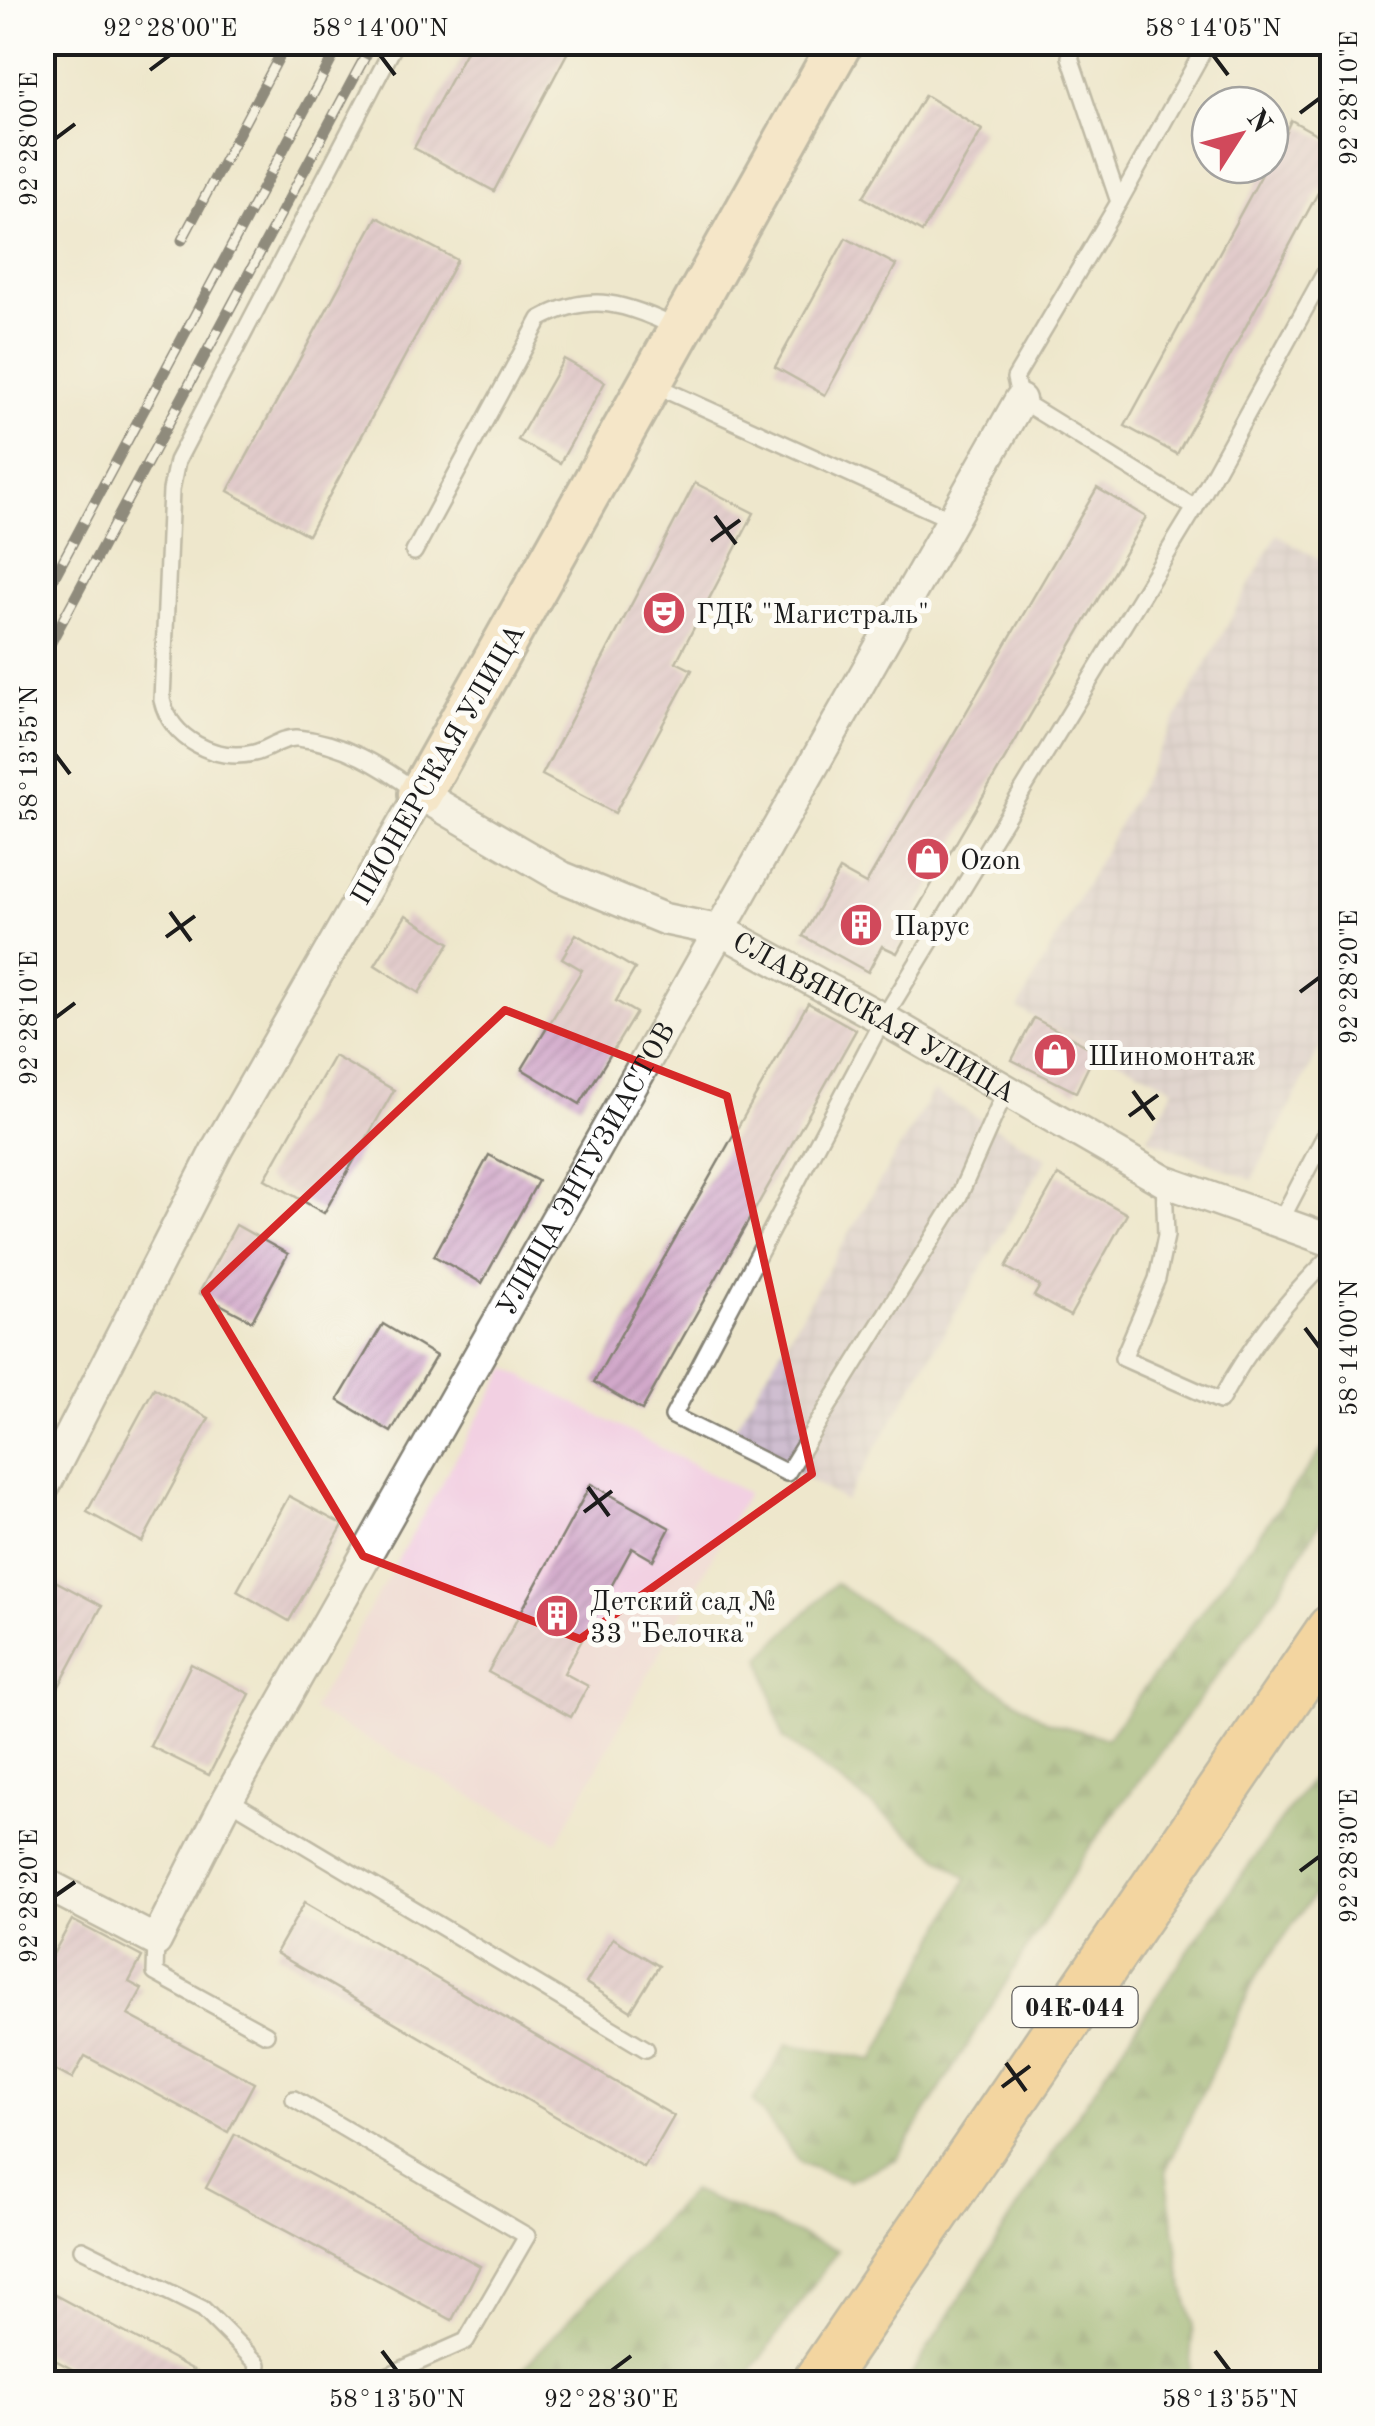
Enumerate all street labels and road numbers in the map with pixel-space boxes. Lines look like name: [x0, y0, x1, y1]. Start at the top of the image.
street label: ПИОНЕРСКАЯ УЛИЦА: [348, 621, 531, 910]
street label: СЛАВЯНСКАЯ УЛИЦА: [727, 929, 1019, 1109]
street label: УЛИЦА ЭНТУЗИАСТОВ: [493, 1018, 682, 1322]
road number: 04К-044: [1012, 1987, 1138, 2027]

